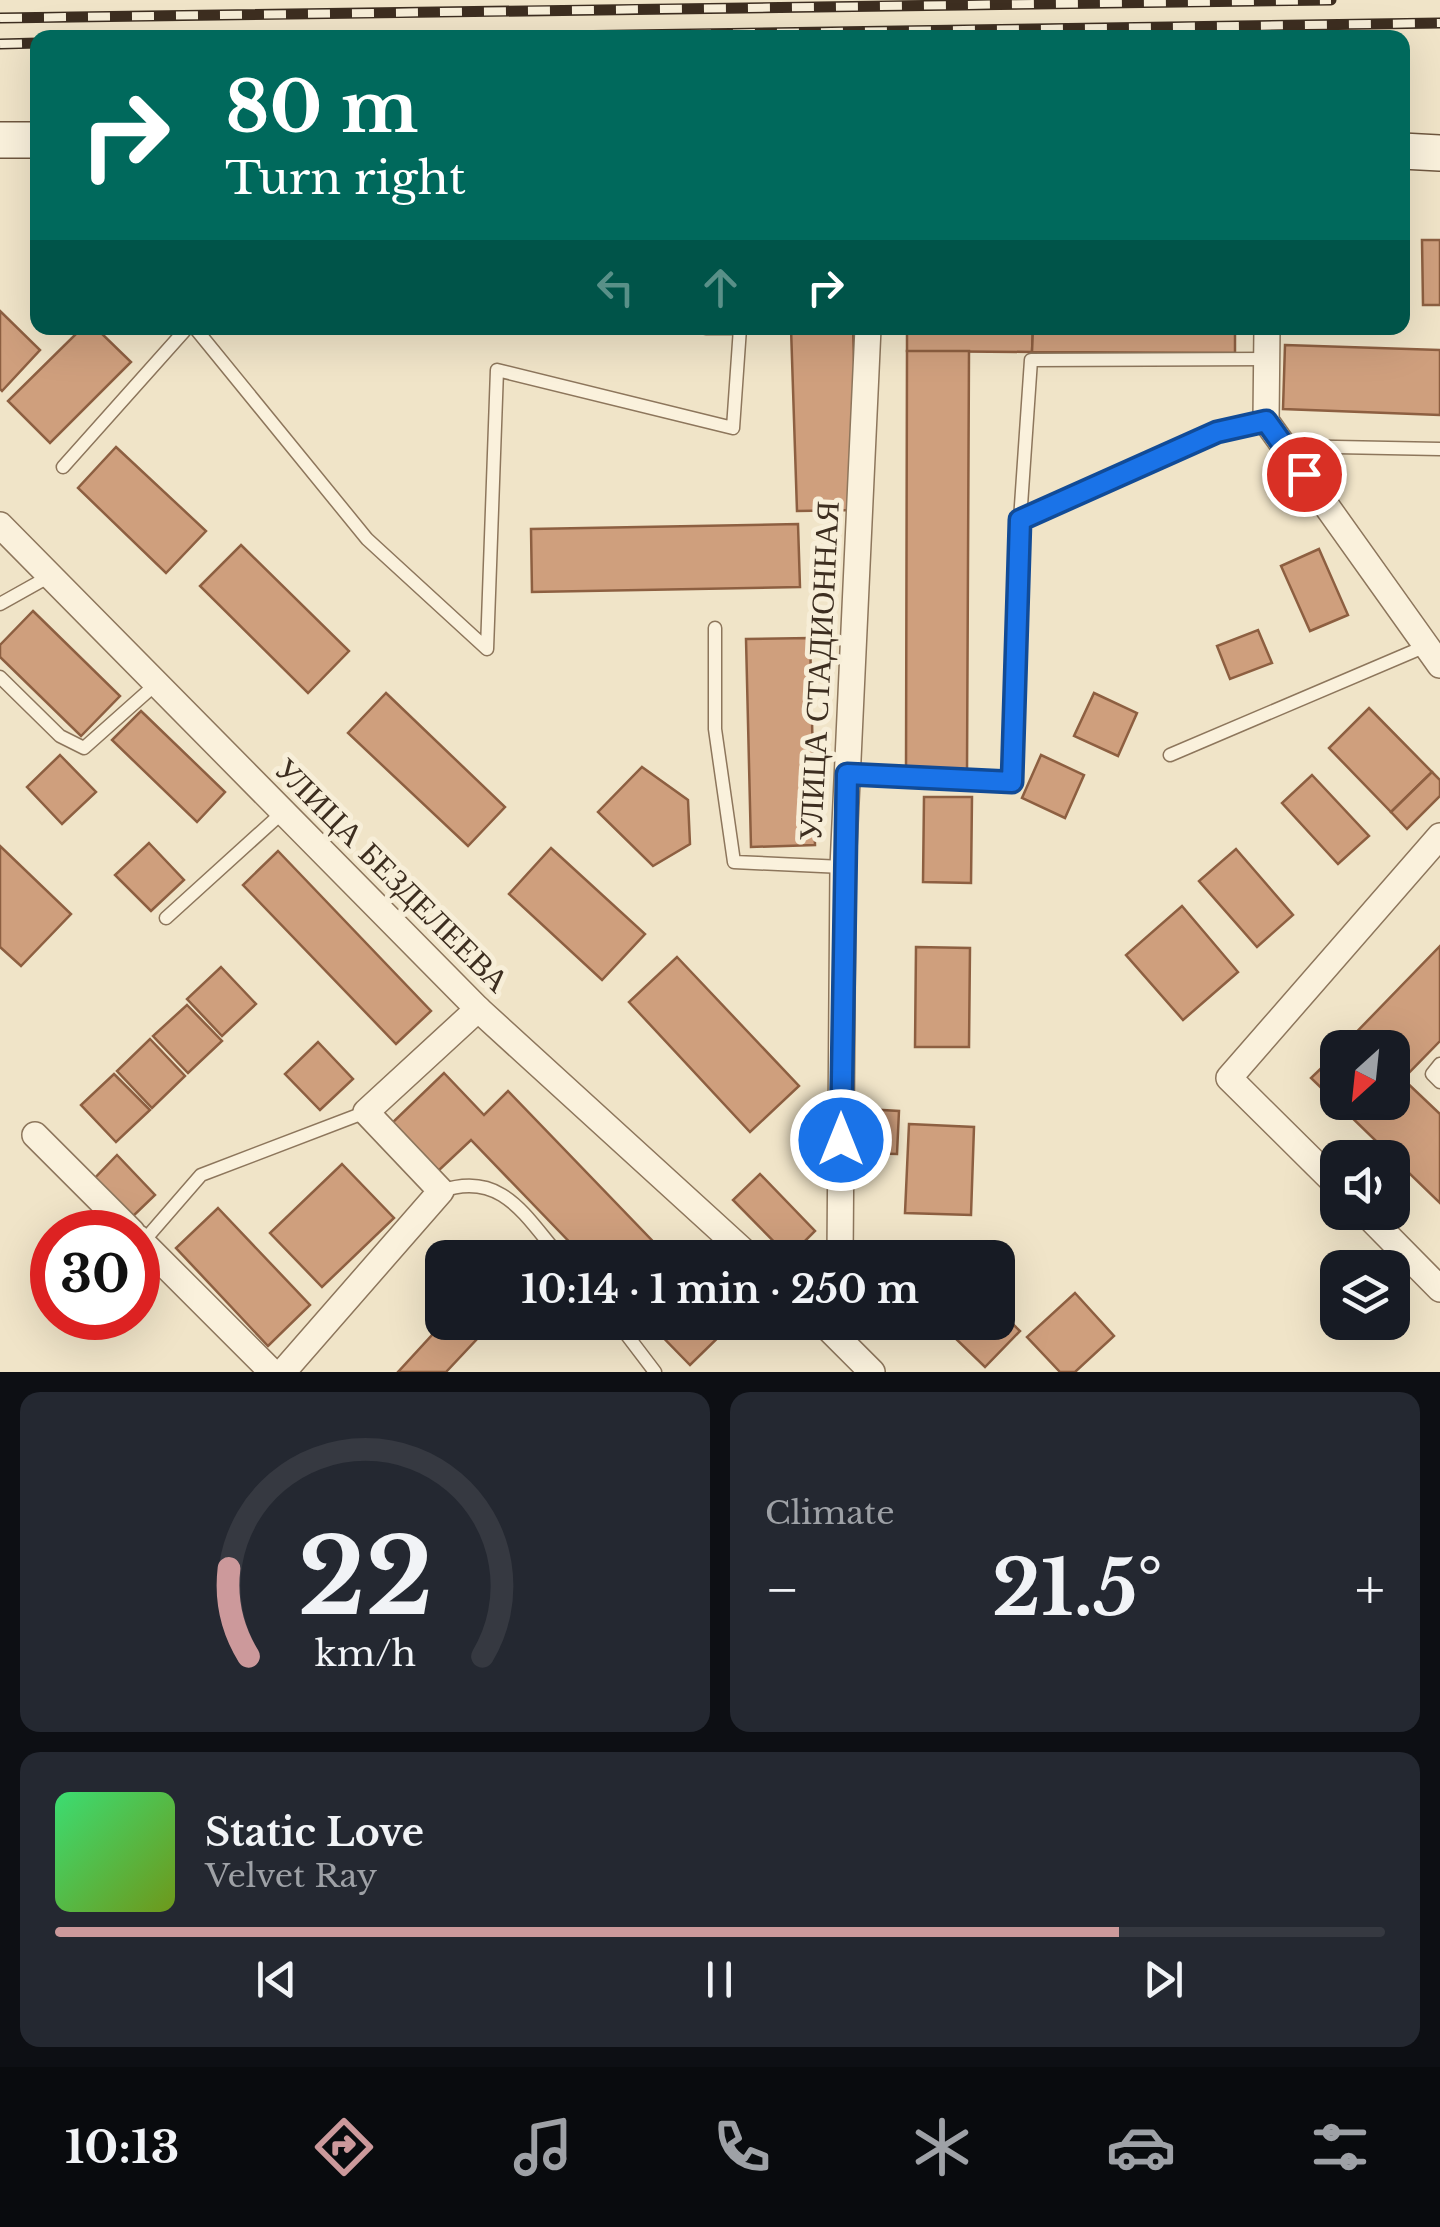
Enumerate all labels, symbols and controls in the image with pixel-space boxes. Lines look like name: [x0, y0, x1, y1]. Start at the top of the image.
text: 80 m: [225, 64, 418, 151]
icon: right: [60, 70, 190, 200]
text: Turn right: [225, 150, 466, 206]
icon: left: [588, 260, 643, 315]
icon: ahead: [693, 260, 748, 315]
icon: right: [798, 260, 853, 315]
pin: [1262, 432, 1347, 517]
icon: arrive: [1277, 447, 1332, 502]
street label: УЛИЦА СТАДИОННАЯ: [790, 500, 848, 842]
street label: УЛИЦА БЕЗДЕЛЕЕВА: [266, 749, 518, 1001]
north arrow: [1320, 1030, 1410, 1120]
map controls: [1320, 1030, 1410, 1340]
position arrow: [789, 1088, 893, 1192]
button: sound: [1320, 1140, 1410, 1230]
speed limit sign: 30: [30, 1210, 160, 1340]
button: layers: [1320, 1250, 1410, 1340]
text: 10:14 · 1 min · 250 m: [521, 1266, 919, 1313]
text: Climate: [765, 1493, 894, 1533]
text: 22: [297, 1513, 433, 1642]
text: 21.5°: [992, 1542, 1163, 1635]
text: −: [765, 1556, 800, 1624]
text: +: [1355, 1556, 1385, 1624]
text: km/h: [314, 1631, 416, 1676]
text: Static Love: [205, 1809, 424, 1856]
text: Velvet Ray: [205, 1856, 377, 1896]
icon: previous: [249, 1952, 304, 2007]
icon: pause: [692, 1952, 747, 2007]
icon: next: [1136, 1952, 1191, 2007]
icon: directions: [309, 2112, 379, 2182]
icon: music: [508, 2112, 578, 2182]
icon: phone: [707, 2112, 777, 2182]
icon: climate: [907, 2112, 977, 2182]
icon: car: [1106, 2112, 1176, 2182]
icon: filters: [1305, 2112, 1375, 2182]
text: 10:13: [65, 2119, 179, 2175]

